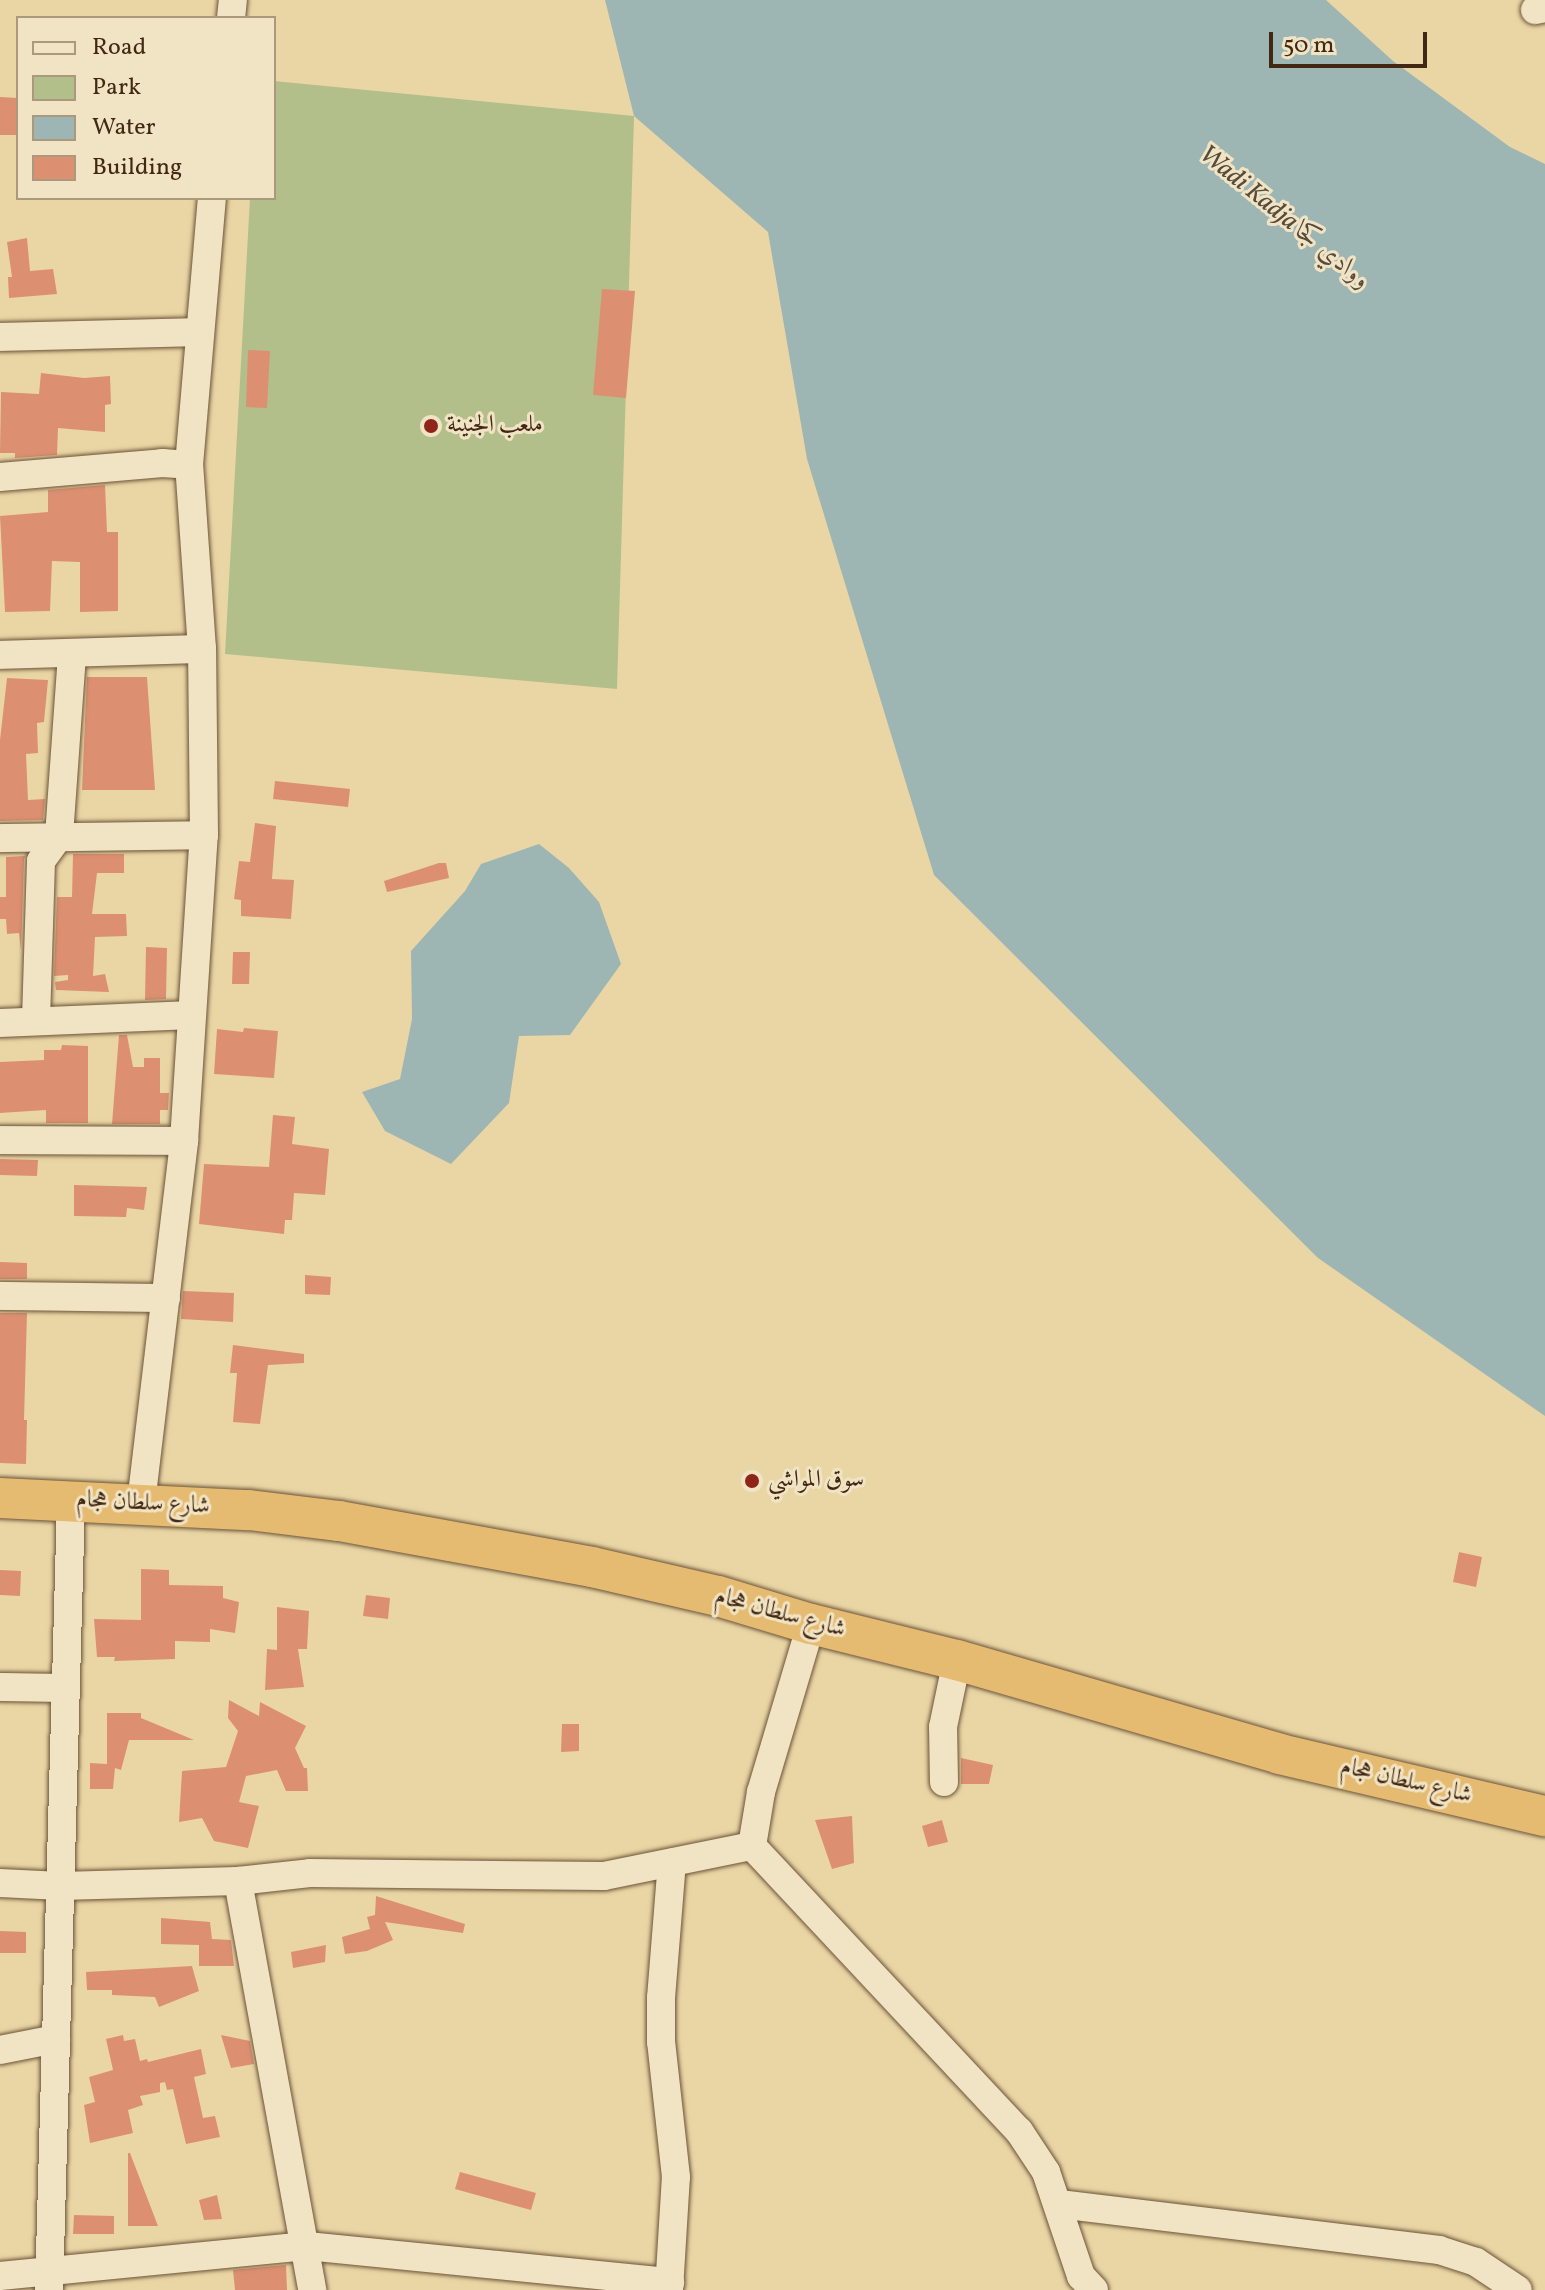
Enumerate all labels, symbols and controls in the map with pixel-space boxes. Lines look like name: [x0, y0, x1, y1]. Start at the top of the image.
legend: [16, 16, 276, 200]
scale bar: [1273, 16, 1431, 66]
text: 50 m: [1283, 29, 1335, 63]
text: Road: [92, 31, 146, 65]
text: Park: [92, 71, 141, 105]
text: Water: [92, 111, 156, 145]
water label: Wadi Kadja ووادي كجا: [1192, 139, 1376, 297]
text: Building: [92, 151, 182, 185]
place label: ملعب الجنينة: [447, 412, 543, 440]
marker: ملعب الجنينة: [422, 417, 440, 435]
place label: سوق المواشي: [768, 1467, 864, 1495]
marker: سوق المواشي: [743, 1472, 761, 1490]
street label: شارع سلطان هجام: [75, 1486, 211, 1522]
street label: شارع سلطان هجام: [712, 1583, 848, 1645]
street label: شارع سلطان هجام: [1338, 1753, 1474, 1811]

